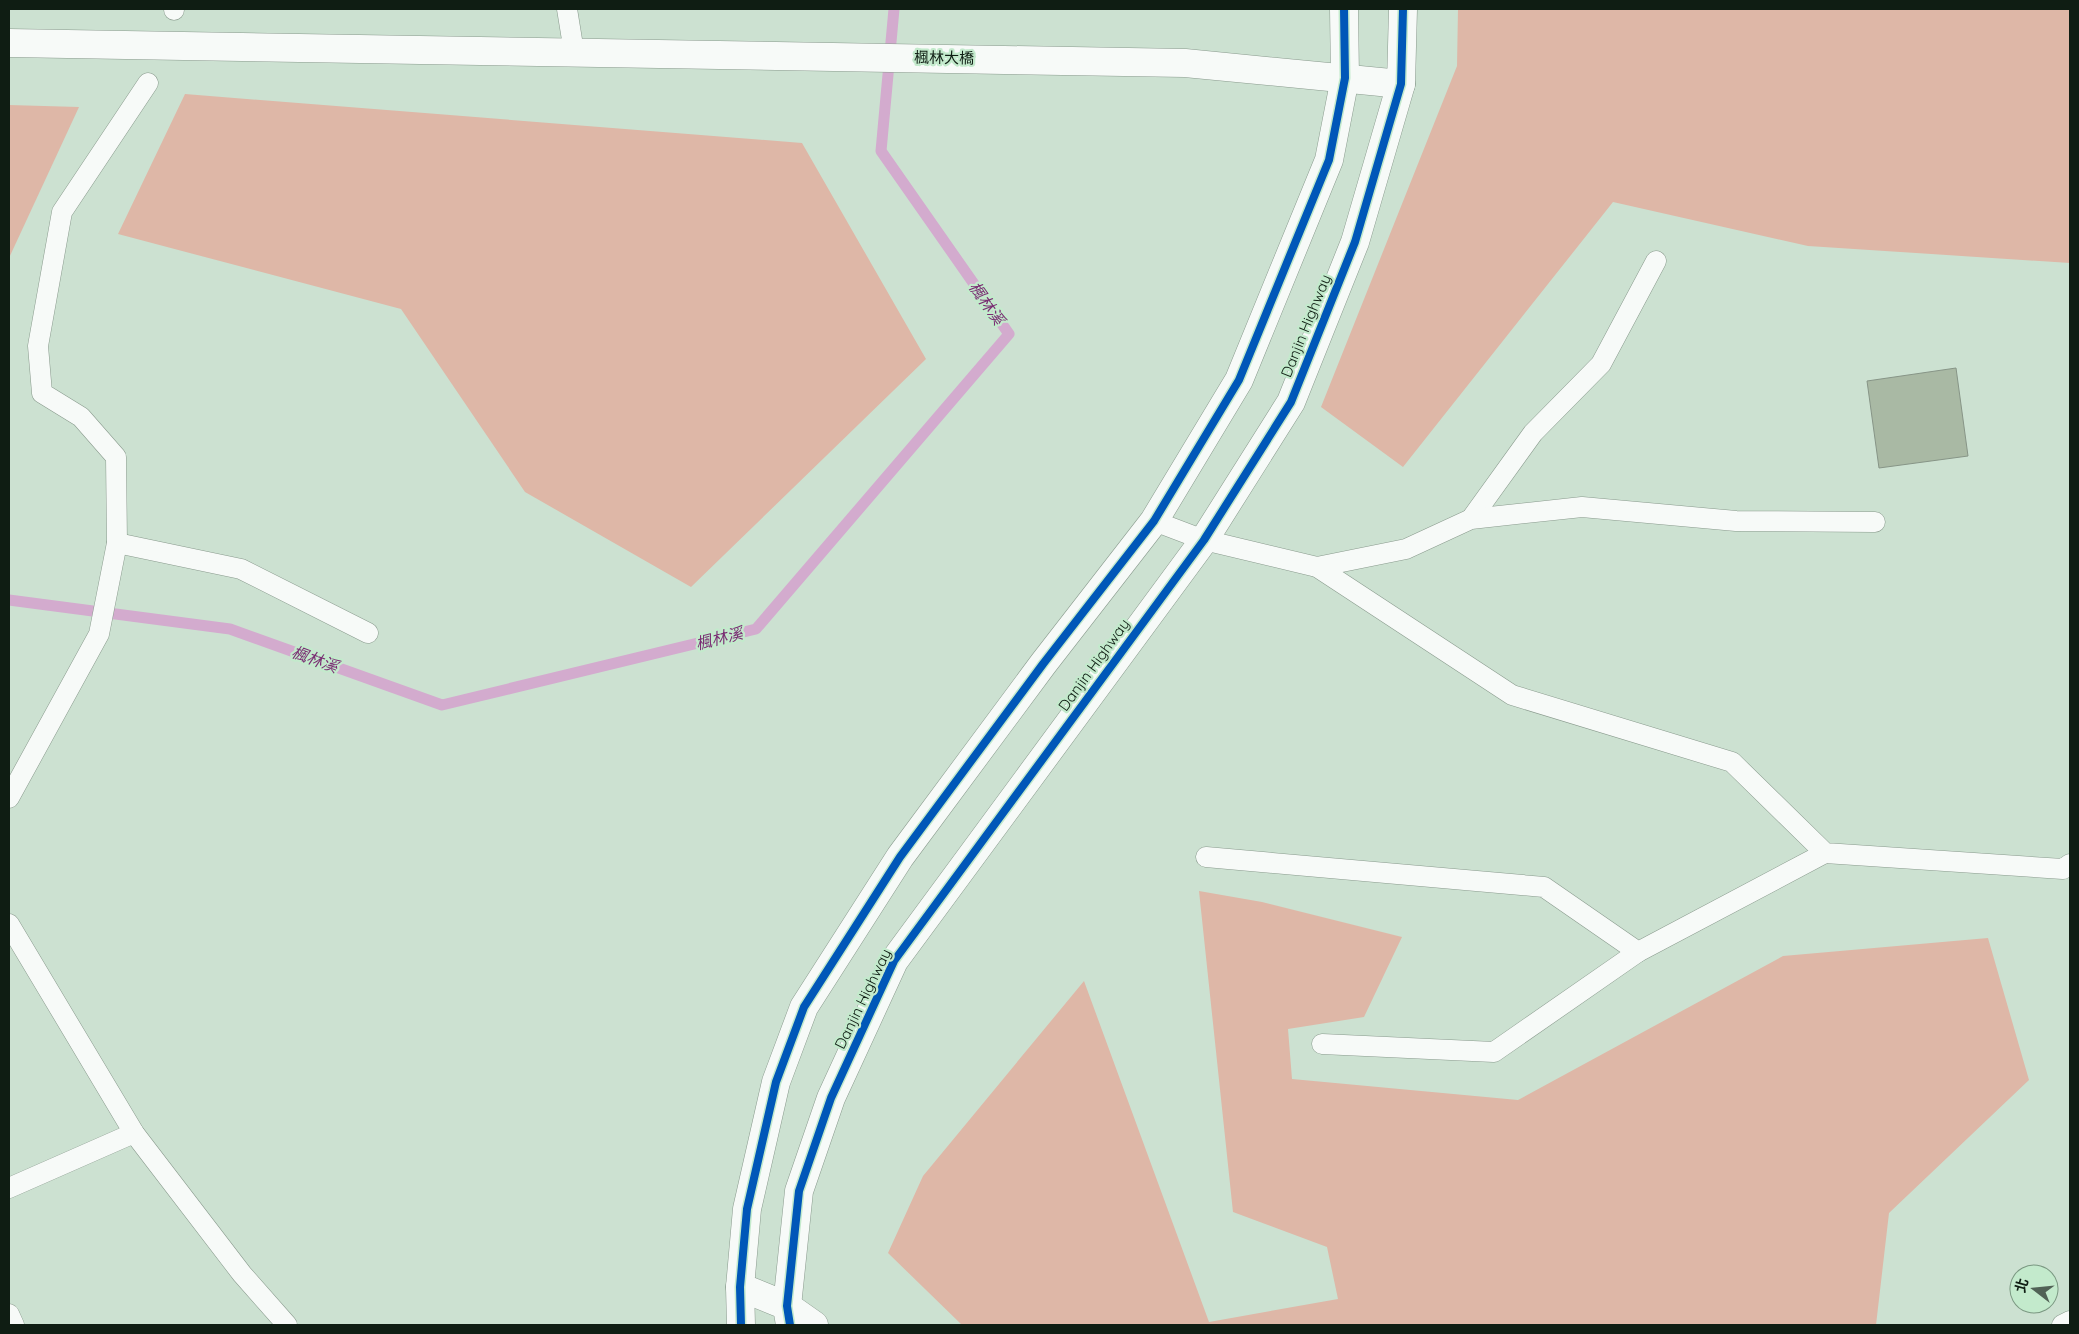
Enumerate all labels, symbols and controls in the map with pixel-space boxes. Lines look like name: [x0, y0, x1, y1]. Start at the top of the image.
street label: 楓林大橋: [914, 47, 974, 68]
street label: Danjin Highway: [1276, 272, 1335, 380]
water label: 楓林溪: [965, 278, 1010, 330]
street label: Danjin Highway: [1054, 615, 1133, 715]
water label: 楓林溪: [693, 622, 747, 654]
water label: 楓林溪: [289, 641, 343, 677]
street label: Danjin Highway: [830, 945, 895, 1052]
north arrow: [2009, 1264, 2059, 1314]
text: 北: [2011, 1276, 2032, 1295]

